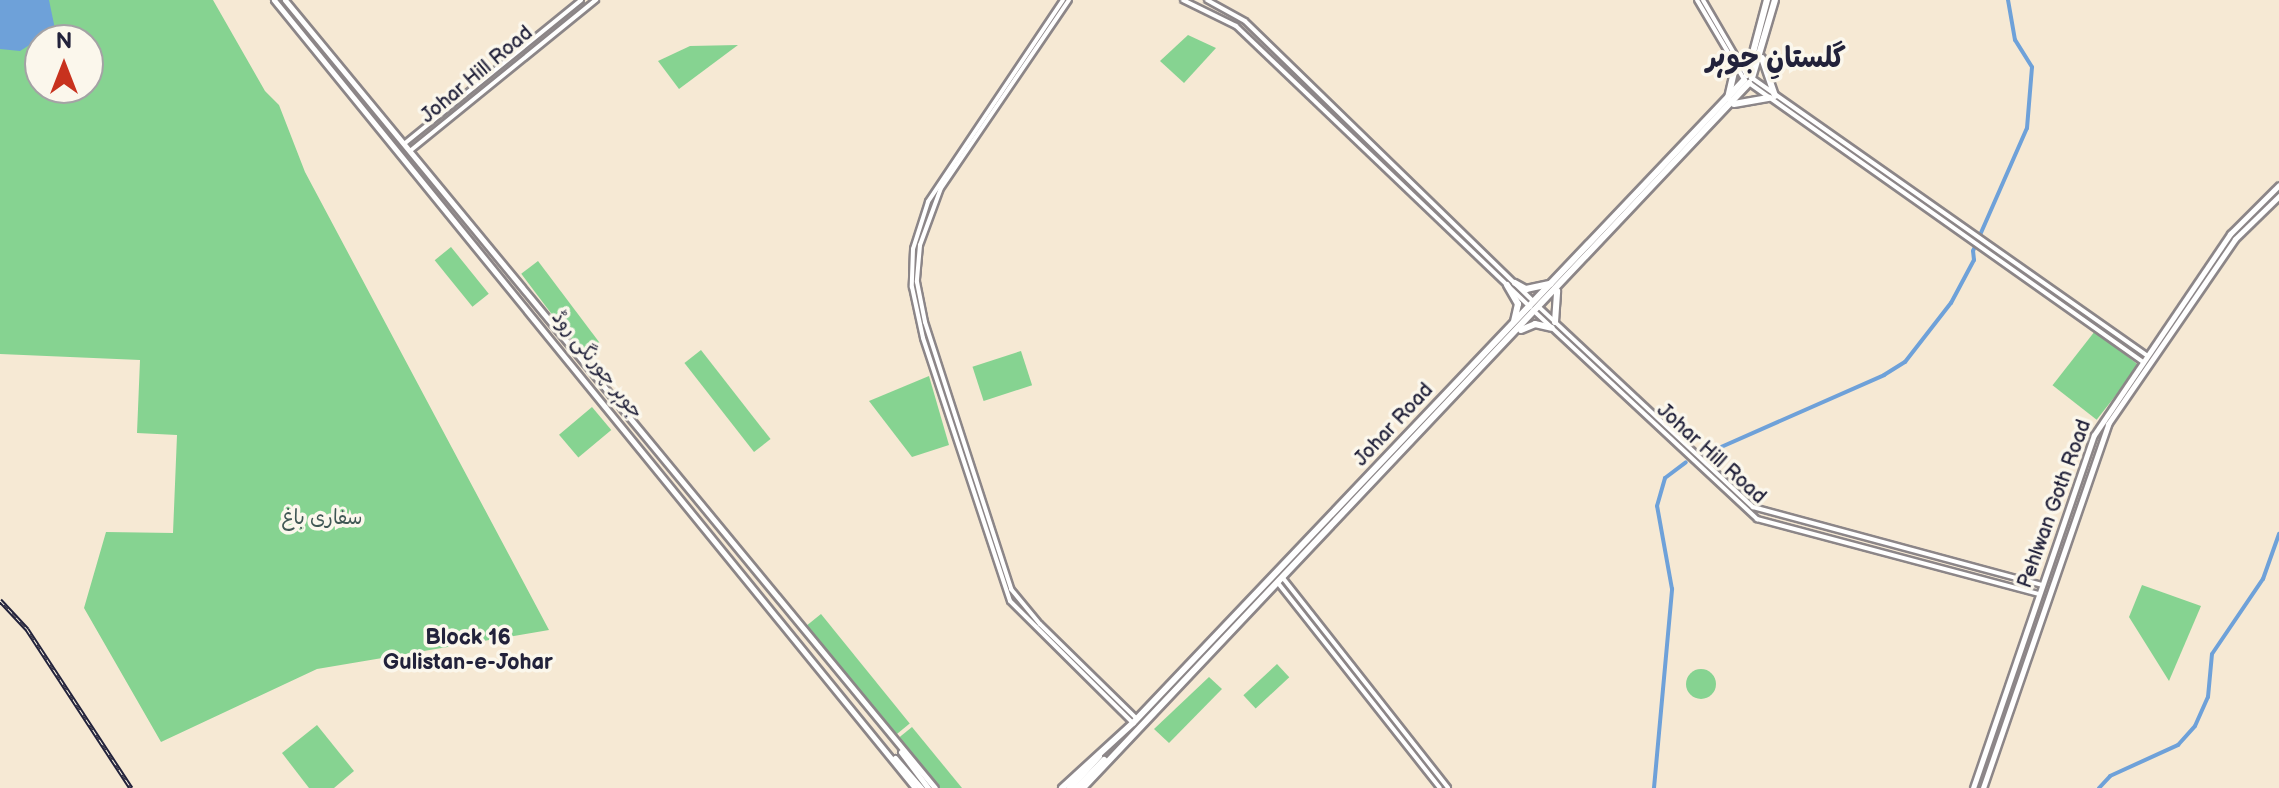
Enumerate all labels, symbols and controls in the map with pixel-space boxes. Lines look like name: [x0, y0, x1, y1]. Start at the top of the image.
street label: Johar Hill Road: [416, 21, 538, 129]
north arrow: [24, 24, 104, 104]
text: N: [56, 28, 72, 55]
district label: گلستانِ جوہر: [1706, 42, 1846, 76]
street label: جوہر چورنگی روڈ: [546, 306, 648, 424]
street label: Johar Road: [1350, 379, 1438, 471]
street label: Johar Hill Road: [1652, 399, 1770, 509]
street label: Pehlwan Goth Road: [2013, 416, 2097, 592]
park label: سفاری باغ: [281, 506, 363, 530]
district label: Block 16 Gulistan-e-Johar: [383, 624, 553, 676]

